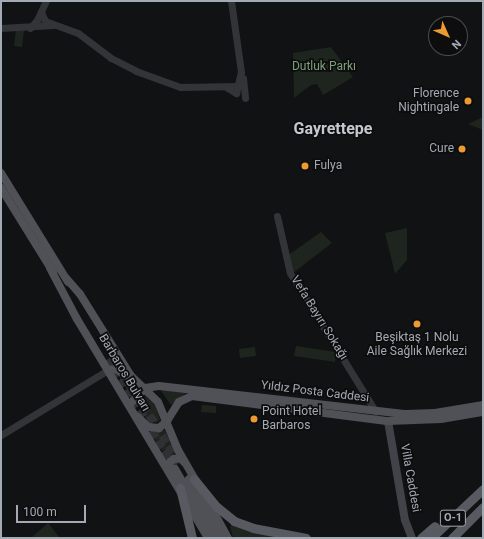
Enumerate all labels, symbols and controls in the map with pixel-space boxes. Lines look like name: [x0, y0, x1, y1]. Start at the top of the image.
north arrow: [428, 16, 468, 56]
text: N: [449, 37, 463, 51]
park label: Dutluk Parkı: [292, 60, 356, 74]
place label: Florence Nightingale: [398, 87, 459, 115]
marker: Florence Nightingale: [462, 95, 474, 107]
district label: Gayrettepe: [294, 119, 372, 139]
place label: Cure: [429, 142, 454, 156]
marker: Cure: [457, 144, 467, 154]
place label: Fulya: [314, 159, 342, 173]
marker: Fulya: [299, 160, 311, 172]
street label: Vefa Bayırı Sokağı: [287, 273, 351, 363]
marker: Beşiktaş 1 Nolu Aile Sağlık Merkezi: [411, 318, 423, 330]
place label: Beşiktaş 1 Nolu Aile Sağlık Merkezi: [367, 331, 467, 359]
street label: Barbaros Bulvarı: [95, 332, 153, 414]
street label: Yıldız Posta Caddesi: [260, 378, 370, 406]
place label: Point Hotel Barbaros: [262, 405, 321, 433]
marker: Point Hotel Barbaros: [249, 414, 259, 424]
street label: Villa Caddesi: [397, 443, 423, 513]
scale bar: [18, 497, 88, 523]
text: 100 m: [23, 505, 57, 519]
road number: O-1: [439, 509, 467, 527]

